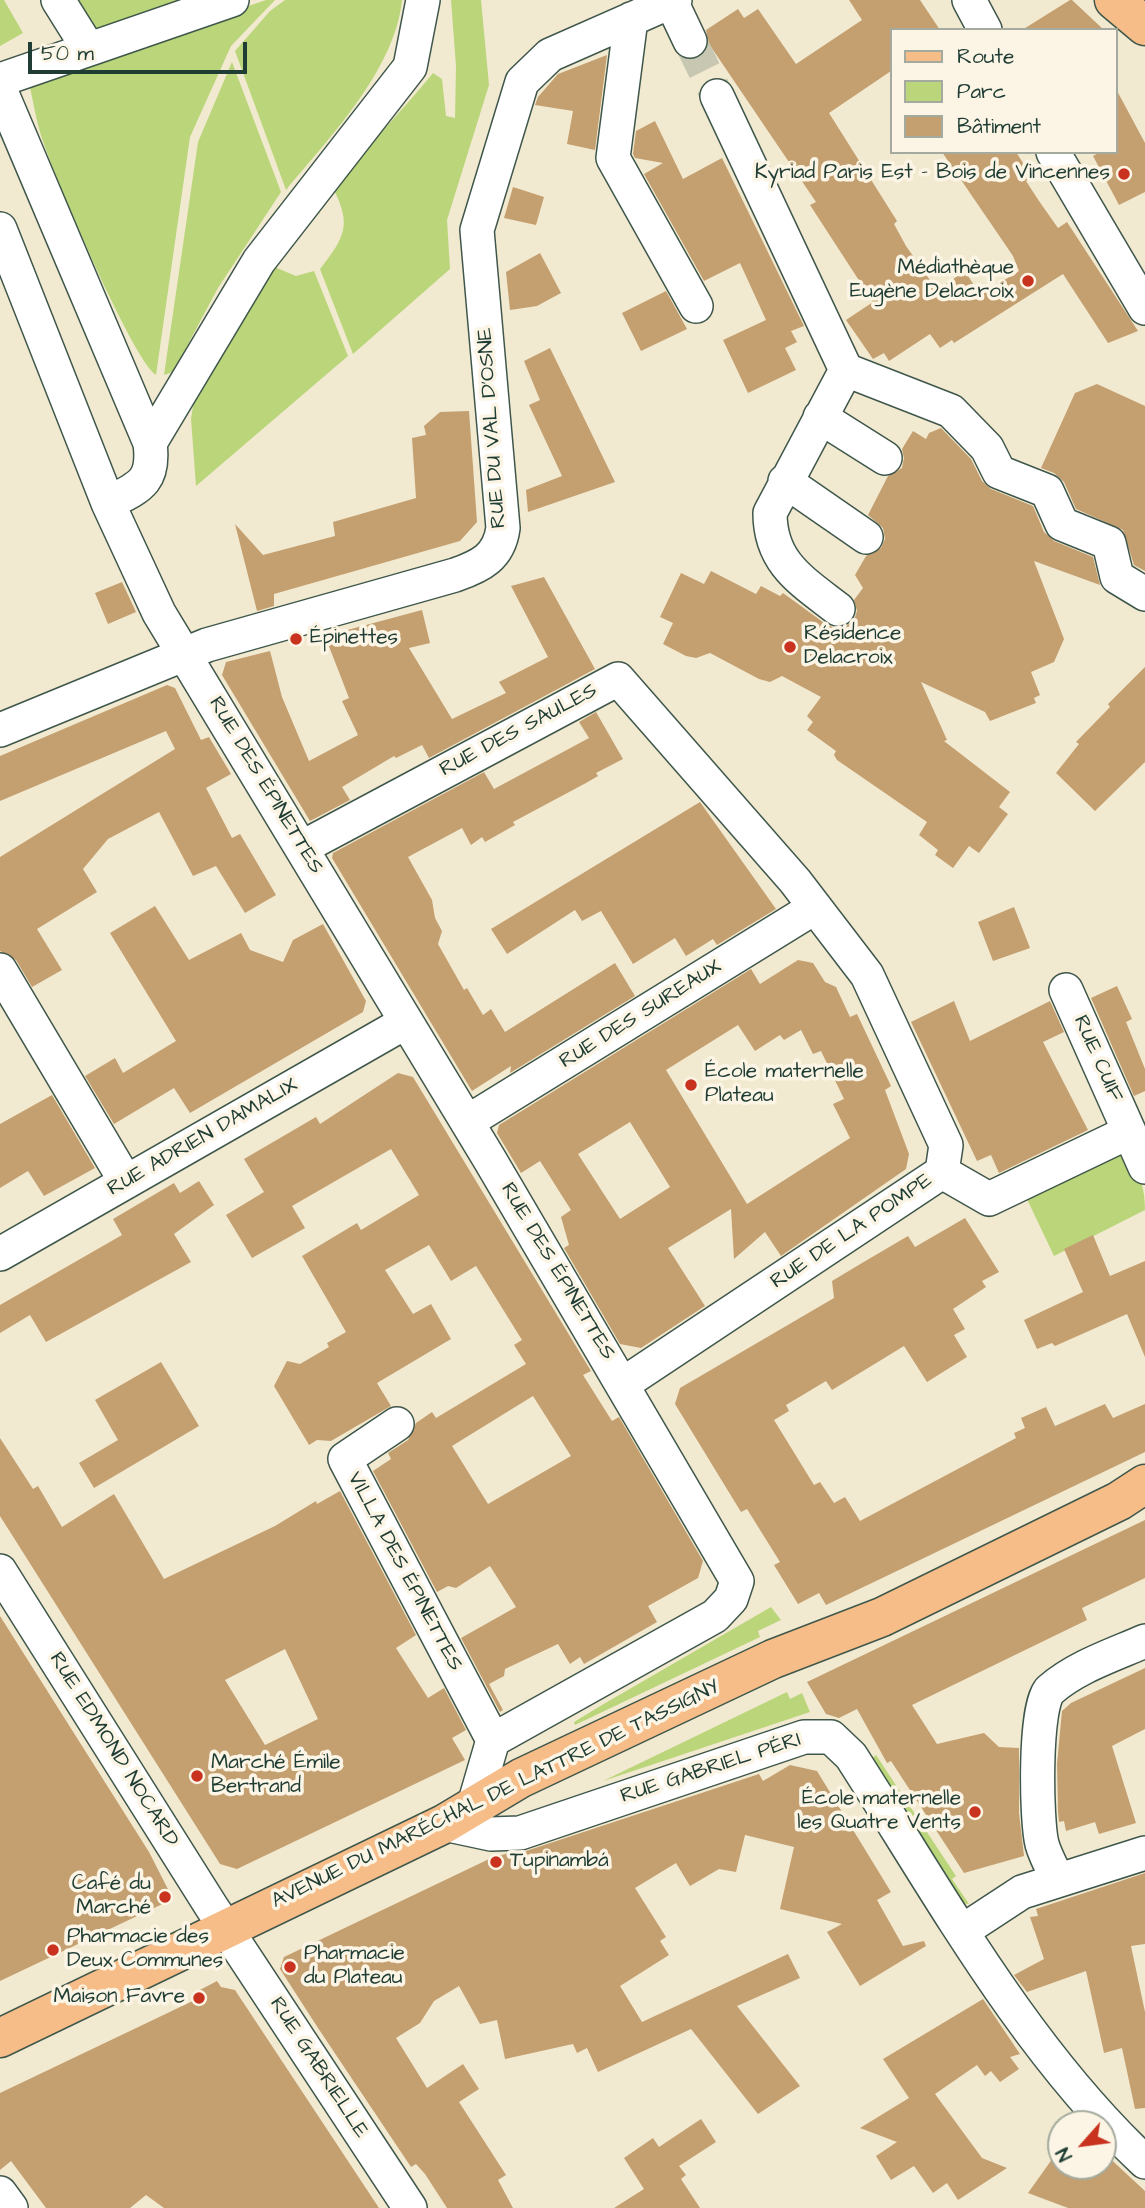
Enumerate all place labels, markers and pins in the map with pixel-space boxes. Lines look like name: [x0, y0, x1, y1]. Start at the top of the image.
place label: Kyriad Paris Est - Bois de Vincennes: [755, 161, 1110, 187]
marker: Kyriad Paris Est - Bois de Vincennes: [1116, 166, 1132, 182]
place label: Médiathèque Eugène Delacroix: [850, 256, 1014, 306]
marker: Médiathèque Eugène Delacroix: [1020, 273, 1036, 289]
place label: Résidence Delacroix: [804, 622, 901, 672]
place label: Épinettes: [310, 626, 398, 652]
marker: Épinettes: [288, 631, 304, 647]
marker: Résidence Delacroix: [782, 639, 798, 655]
place label: École maternelle Plateau: [705, 1060, 864, 1110]
marker: École maternelle Plateau: [683, 1077, 699, 1093]
place label: Marché Émile Bertrand: [211, 1751, 341, 1801]
marker: Marché Émile Bertrand: [189, 1768, 205, 1784]
place label: École maternelle les Quatre Vents: [797, 1787, 961, 1837]
marker: École maternelle les Quatre Vents: [967, 1804, 983, 1820]
place label: Tupinambá: [510, 1849, 609, 1875]
marker: Tupinambá: [488, 1854, 504, 1870]
place label: Café du Marché: [72, 1872, 151, 1922]
marker: Café du Marché: [157, 1889, 173, 1905]
place label: Pharmacie des Deux Communes: [67, 1925, 223, 1975]
marker: Pharmacie des Deux Communes: [45, 1942, 61, 1958]
place label: Pharmacie du Plateau: [304, 1942, 405, 1992]
marker: Pharmacie du Plateau: [282, 1959, 298, 1975]
place label: Maison Favre: [53, 1985, 185, 2011]
marker: Maison Favre: [191, 1990, 207, 2006]

